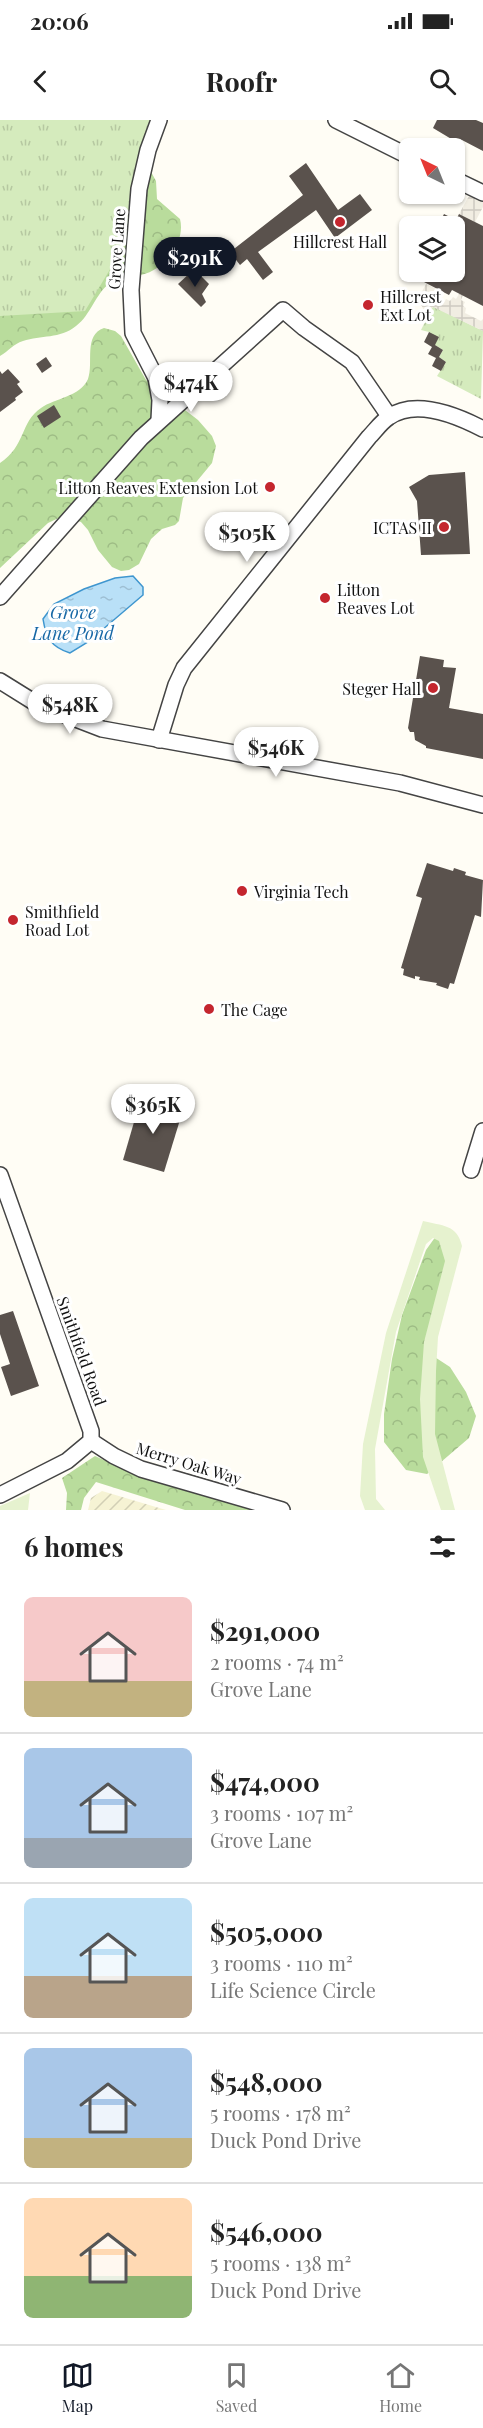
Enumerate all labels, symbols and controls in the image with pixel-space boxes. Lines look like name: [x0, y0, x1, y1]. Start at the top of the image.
text: 20:06: [30, 6, 89, 36]
text: Roofr: [206, 63, 277, 99]
icon: back: [24, 65, 57, 98]
icon: search: [426, 65, 459, 98]
north arrow: [399, 138, 465, 204]
map controls: [399, 138, 465, 282]
street label: Grove Lane: [103, 208, 129, 290]
marker: Hillcrest Hall: [333, 215, 347, 229]
button: layers: [399, 216, 465, 282]
place label: Hillcrest Hall: [293, 231, 387, 252]
pin: $291K: [153, 237, 237, 288]
text: $291K: [168, 243, 222, 270]
place label: Hillcrest Ext Lot: [380, 286, 442, 325]
marker: Hillcrest Ext Lot: [361, 298, 375, 312]
pin: $474K: [149, 362, 233, 413]
text: $474K: [164, 368, 218, 395]
place label: Litton Reaves Extension Lot: [58, 477, 258, 498]
marker: Litton Reaves Extension Lot: [263, 480, 277, 494]
pin: $505K: [205, 512, 289, 563]
place label: ICTAS II: [373, 517, 432, 538]
text: $505K: [218, 518, 276, 545]
marker: ICTAS II: [437, 520, 451, 534]
place label: Litton Reaves Lot: [337, 579, 414, 618]
marker: Litton Reaves Lot: [318, 591, 332, 605]
water label: Grove Lane Pond: [31, 600, 115, 645]
place label: Steger Hall: [342, 678, 421, 699]
marker: Steger Hall: [426, 681, 440, 695]
pin: $548K: [28, 684, 112, 735]
text: $548K: [42, 690, 98, 717]
pin: $546K: [234, 727, 318, 778]
text: $546K: [248, 733, 304, 760]
place label: Virginia Tech: [253, 881, 349, 902]
marker: Virginia Tech: [235, 884, 249, 898]
place label: Smithfield Road Lot: [25, 901, 99, 940]
marker: Smithfield Road Lot: [6, 913, 20, 927]
place label: The Cage: [221, 999, 288, 1020]
marker: The Cage: [202, 1002, 216, 1016]
pin: $365K: [111, 1084, 195, 1135]
text: $365K: [125, 1090, 181, 1117]
street label: Smithfield Road: [53, 1293, 111, 1409]
street label: Merry Oak Way: [134, 1437, 244, 1489]
text: 6 homes: [24, 1529, 123, 1564]
icon: filters: [426, 1530, 459, 1563]
text: $291,000: [210, 1613, 320, 1648]
icon: home: [72, 1621, 144, 1693]
text: 2 rooms · 74 m²: [210, 1648, 344, 1675]
text: Grove Lane: [210, 1675, 312, 1702]
text: $474,000: [210, 1764, 320, 1799]
icon: home: [72, 1772, 144, 1844]
text: 3 rooms · 107 m²: [210, 1799, 353, 1826]
text: Grove Lane: [210, 1826, 312, 1853]
text: $505,000: [210, 1914, 323, 1949]
icon: home: [72, 1922, 144, 1994]
text: 3 rooms · 110 m²: [210, 1949, 353, 1976]
text: Life Science Circle: [210, 1976, 376, 2003]
text: $548,000: [210, 2064, 323, 2099]
icon: home: [72, 2072, 144, 2144]
text: 5 rooms · 178 m²: [210, 2099, 351, 2126]
text: Duck Pond Drive: [210, 2126, 361, 2153]
text: $546,000: [210, 2214, 323, 2249]
icon: home: [72, 2222, 144, 2294]
text: 5 rooms · 138 m²: [210, 2249, 351, 2276]
text: Duck Pond Drive: [210, 2276, 361, 2303]
tab: Map: [61, 2359, 94, 2416]
tab: Saved: [216, 2359, 257, 2416]
tab: Home: [379, 2359, 422, 2416]

